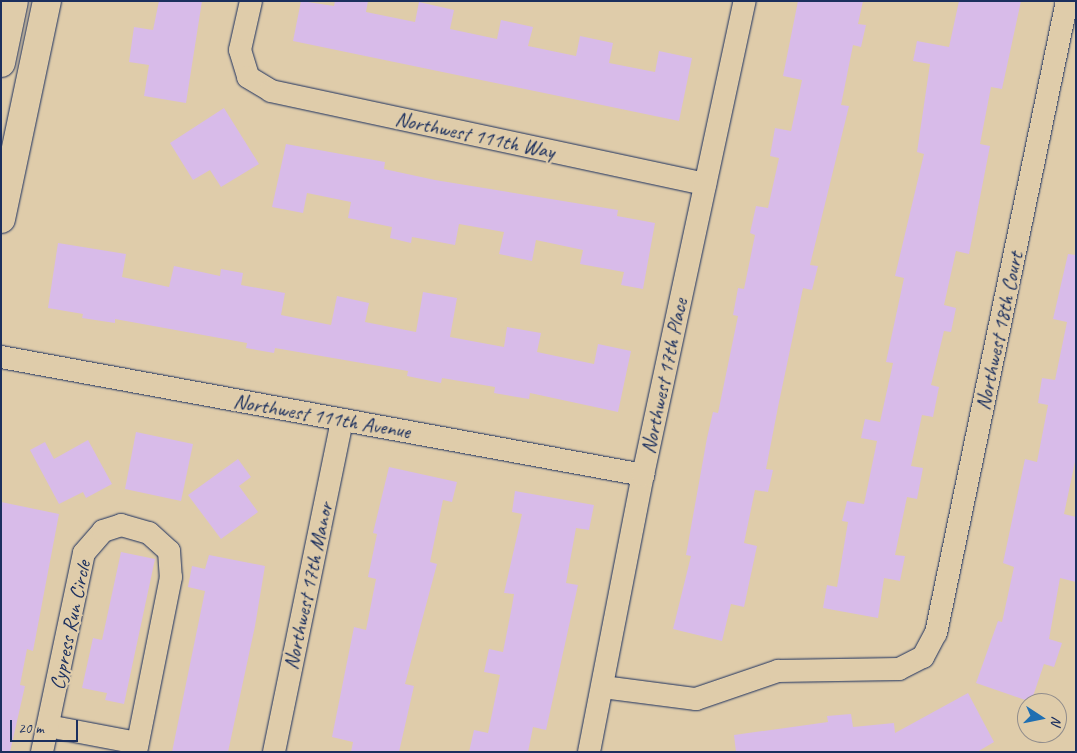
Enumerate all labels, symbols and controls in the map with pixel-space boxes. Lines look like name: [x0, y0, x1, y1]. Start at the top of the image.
street label: Northwest 111th Way: [393, 106, 557, 164]
street label: Northwest 18th Court: [970, 250, 1028, 412]
street label: Northwest 17th Place: [635, 296, 693, 456]
street label: Northwest 111th Avenue: [232, 388, 412, 444]
street label: Northwest 17th Manor: [278, 500, 338, 672]
street label: Cypress Run Circle: [44, 558, 96, 692]
north arrow: [1017, 693, 1067, 743]
scale bar: [12, 710, 80, 742]
text: N: [1047, 715, 1065, 727]
text: 20 m: [18, 719, 44, 738]

